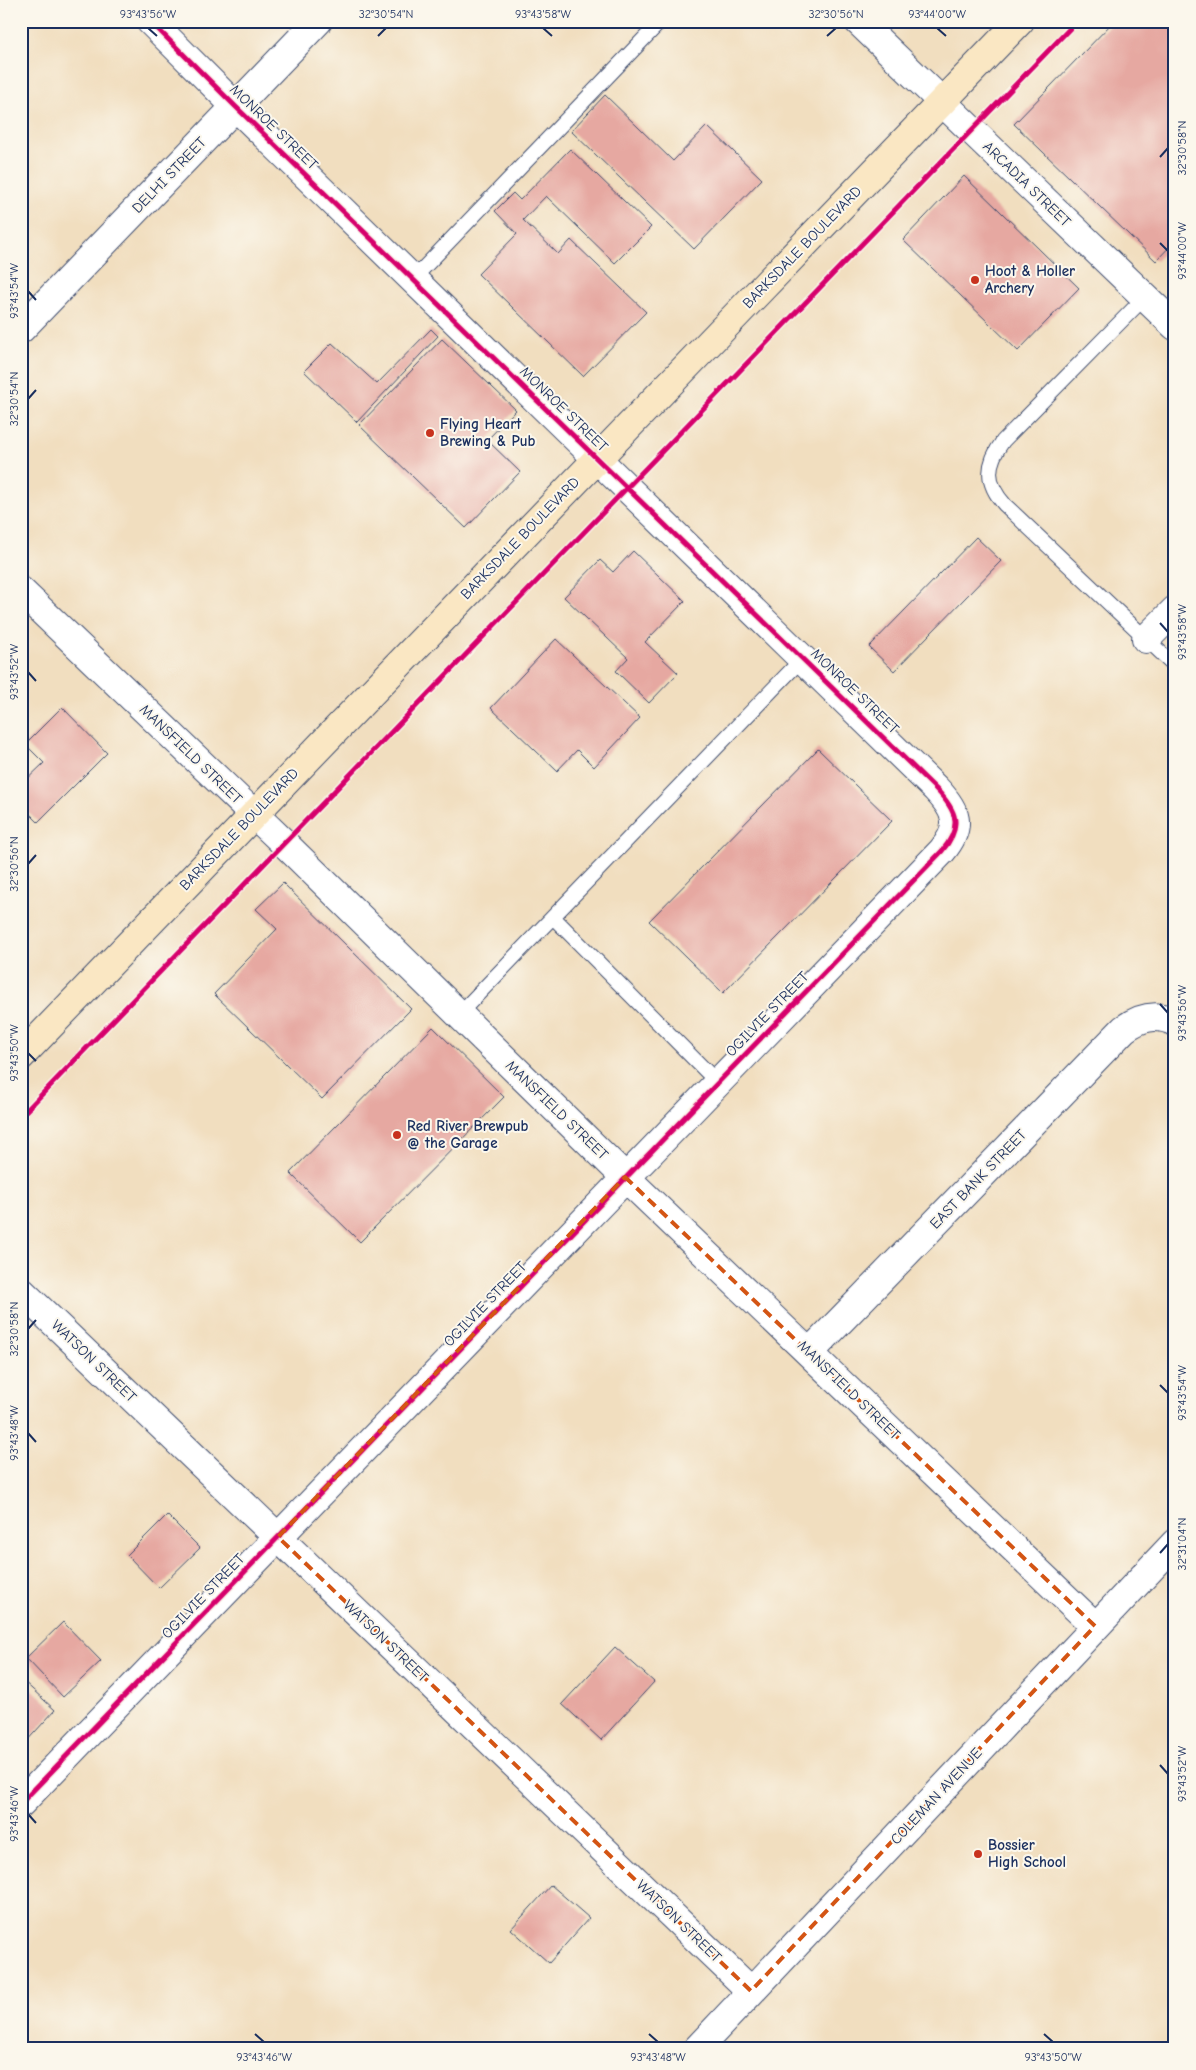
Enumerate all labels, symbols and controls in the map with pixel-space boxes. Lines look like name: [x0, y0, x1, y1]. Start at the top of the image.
text: 93°43'56"W: [120, 7, 177, 21]
text: 32°30'54"N: [359, 7, 413, 21]
text: 93°43'58"W: [515, 7, 572, 21]
text: 32°30'56"N: [808, 7, 864, 21]
text: 93°44'00"W: [908, 7, 966, 21]
street label: MONROE STREET: [226, 80, 322, 174]
text: 32°30'58"N: [1175, 121, 1189, 175]
street label: DELHI STREET: [128, 133, 210, 217]
street label: ARCADIA STREET: [979, 138, 1075, 231]
street label: BARKSDALE BOULEVARD: [739, 182, 865, 312]
text: 93°44'00"W: [1175, 222, 1189, 280]
place label: Hoot & Holler Archery: [985, 262, 1075, 297]
text: 93°43'54"W: [7, 263, 21, 319]
marker: Hoot & Holler Archery: [969, 274, 981, 286]
street label: MONROE STREET: [516, 362, 612, 456]
text: 32°30'54"N: [7, 372, 21, 426]
place label: Flying Heart Brewing & Pub: [440, 415, 536, 450]
marker: Flying Heart Brewing & Pub: [424, 427, 436, 439]
street label: BARKSDALE BOULEVARD: [457, 473, 583, 603]
text: 93°43'58"W: [1175, 603, 1189, 660]
text: 93°43'52"W: [7, 643, 21, 700]
street label: MONROE STREET: [807, 644, 903, 738]
street label: MANSFIELD STREET: [136, 700, 246, 808]
street label: BARKSDALE BOULEVARD: [176, 764, 302, 894]
text: 32°30'56"N: [7, 836, 21, 892]
street label: OGILVIE STREET: [722, 967, 812, 1060]
text: 93°43'56"W: [1175, 984, 1189, 1041]
text: 93°43'50"W: [7, 1024, 21, 1082]
street label: MANSFIELD STREET: [502, 1056, 612, 1164]
place label: Red River Brewpub @ the Garage: [407, 1117, 529, 1152]
street label: EAST BANK STREET: [926, 1125, 1030, 1232]
marker: Red River Brewpub @ the Garage: [391, 1129, 403, 1141]
street label: OGILVIE STREET: [440, 1257, 530, 1350]
text: 32°30'58"N: [7, 1302, 21, 1356]
street label: WATSON STREET: [48, 1316, 140, 1406]
street label: MANSFIELD STREET: [794, 1336, 904, 1444]
text: 93°43'54"W: [1175, 1365, 1189, 1421]
text: 93°43'48"W: [7, 1405, 21, 1461]
text: 32°31'04"N: [1175, 1518, 1189, 1570]
street label: OGILVIE STREET: [158, 1549, 248, 1642]
street label: WATSON STREET: [340, 1596, 432, 1686]
street label: COLEMAN AVENUE: [886, 1744, 986, 1848]
text: 93°43'52"W: [1175, 1745, 1189, 1802]
text: 93°43'46"W: [7, 1786, 21, 1842]
place label: Bossier High School: [988, 1836, 1066, 1871]
marker: Bossier High School: [972, 1848, 984, 1860]
street label: WATSON STREET: [633, 1876, 725, 1966]
text: 93°43'46"W: [236, 2050, 292, 2064]
text: 93°43'48"W: [630, 2050, 686, 2064]
text: 93°43'50"W: [1024, 2050, 1082, 2064]

